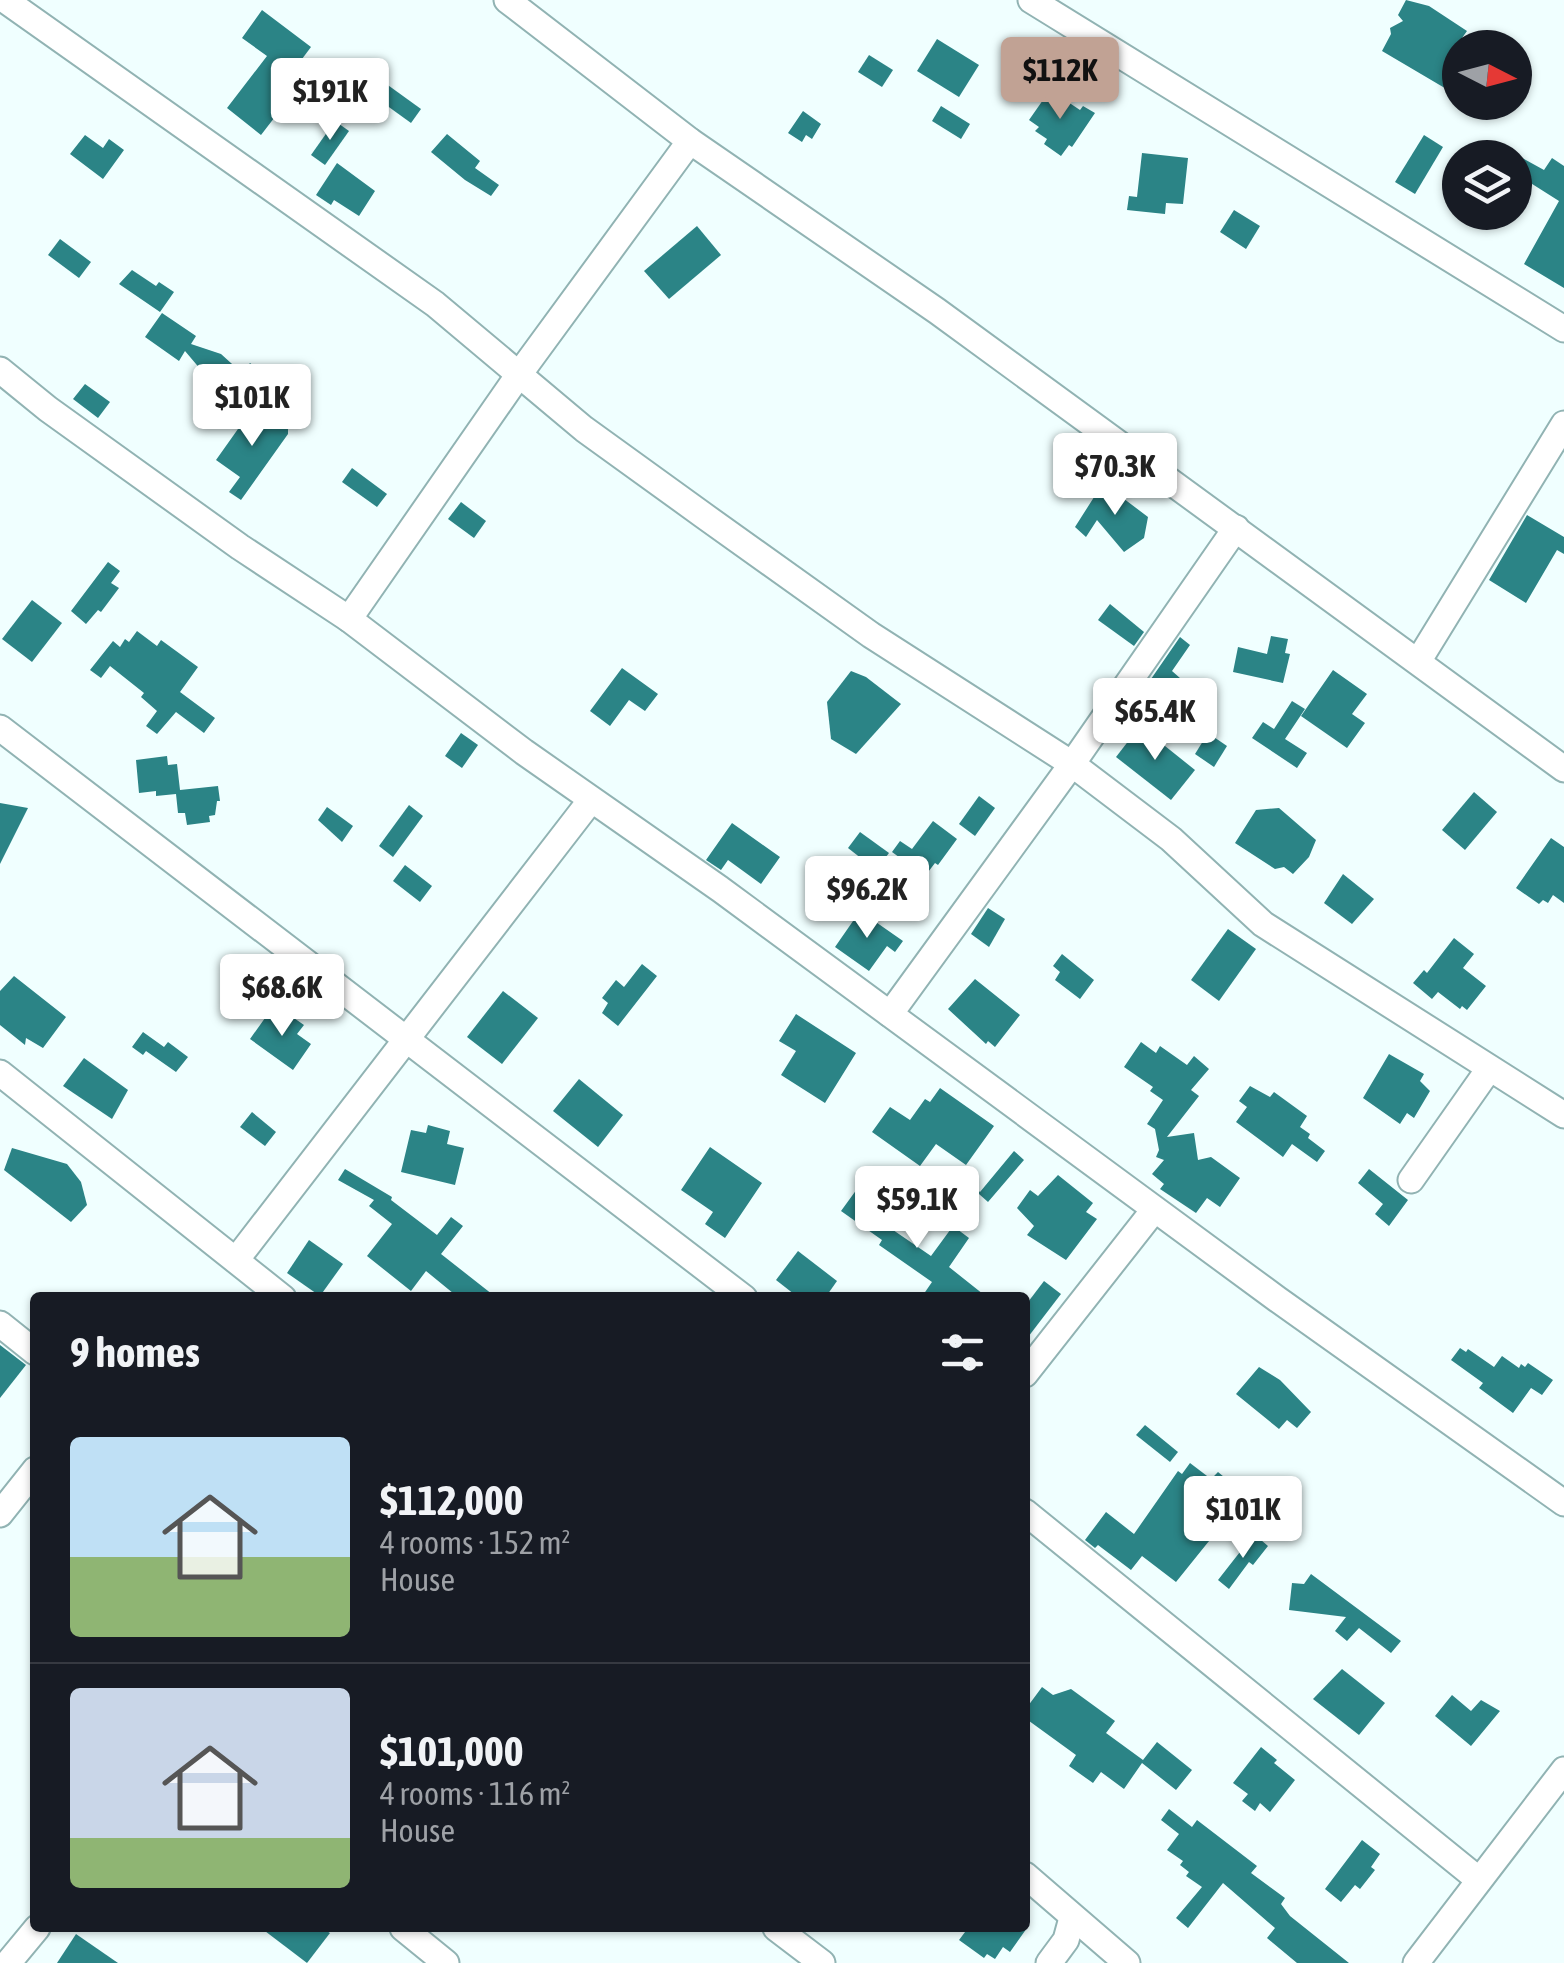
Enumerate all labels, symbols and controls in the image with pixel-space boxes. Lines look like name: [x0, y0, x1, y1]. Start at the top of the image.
north arrow: [1442, 30, 1532, 120]
map controls: [1442, 30, 1532, 230]
pin: $112K: [990, 37, 1130, 122]
text: $112K: [1023, 51, 1097, 88]
pin: $191K: [260, 58, 400, 143]
text: $191K: [293, 72, 367, 109]
button: layers: [1442, 140, 1532, 230]
pin: $101K: [182, 364, 322, 449]
text: $101K: [215, 378, 289, 415]
pin: $70.3K: [1034, 433, 1196, 518]
text: $70.3K: [1075, 447, 1155, 484]
pin: $65.4K: [1074, 678, 1236, 763]
text: $65.4K: [1115, 692, 1195, 729]
pin: $96.2K: [786, 856, 948, 941]
text: $96.2K: [827, 870, 907, 907]
pin: $68.6K: [201, 954, 363, 1039]
text: $68.6K: [242, 968, 322, 1005]
pin: $59.1K: [836, 1166, 998, 1251]
text: $59.1K: [877, 1180, 957, 1217]
icon: filters: [935, 1325, 990, 1380]
text: 9 homes: [70, 1328, 200, 1376]
text: $112,000: [380, 1476, 524, 1524]
pin: $101K: [1173, 1476, 1313, 1561]
icon: home: [150, 1477, 270, 1597]
text: $101K: [1206, 1490, 1280, 1527]
text: 4 rooms · 152 m²: [380, 1524, 570, 1561]
text: House: [380, 1561, 455, 1598]
text: $101,000: [380, 1727, 524, 1775]
icon: home: [150, 1728, 270, 1848]
text: 4 rooms · 116 m²: [380, 1775, 570, 1812]
text: House: [380, 1812, 455, 1849]

